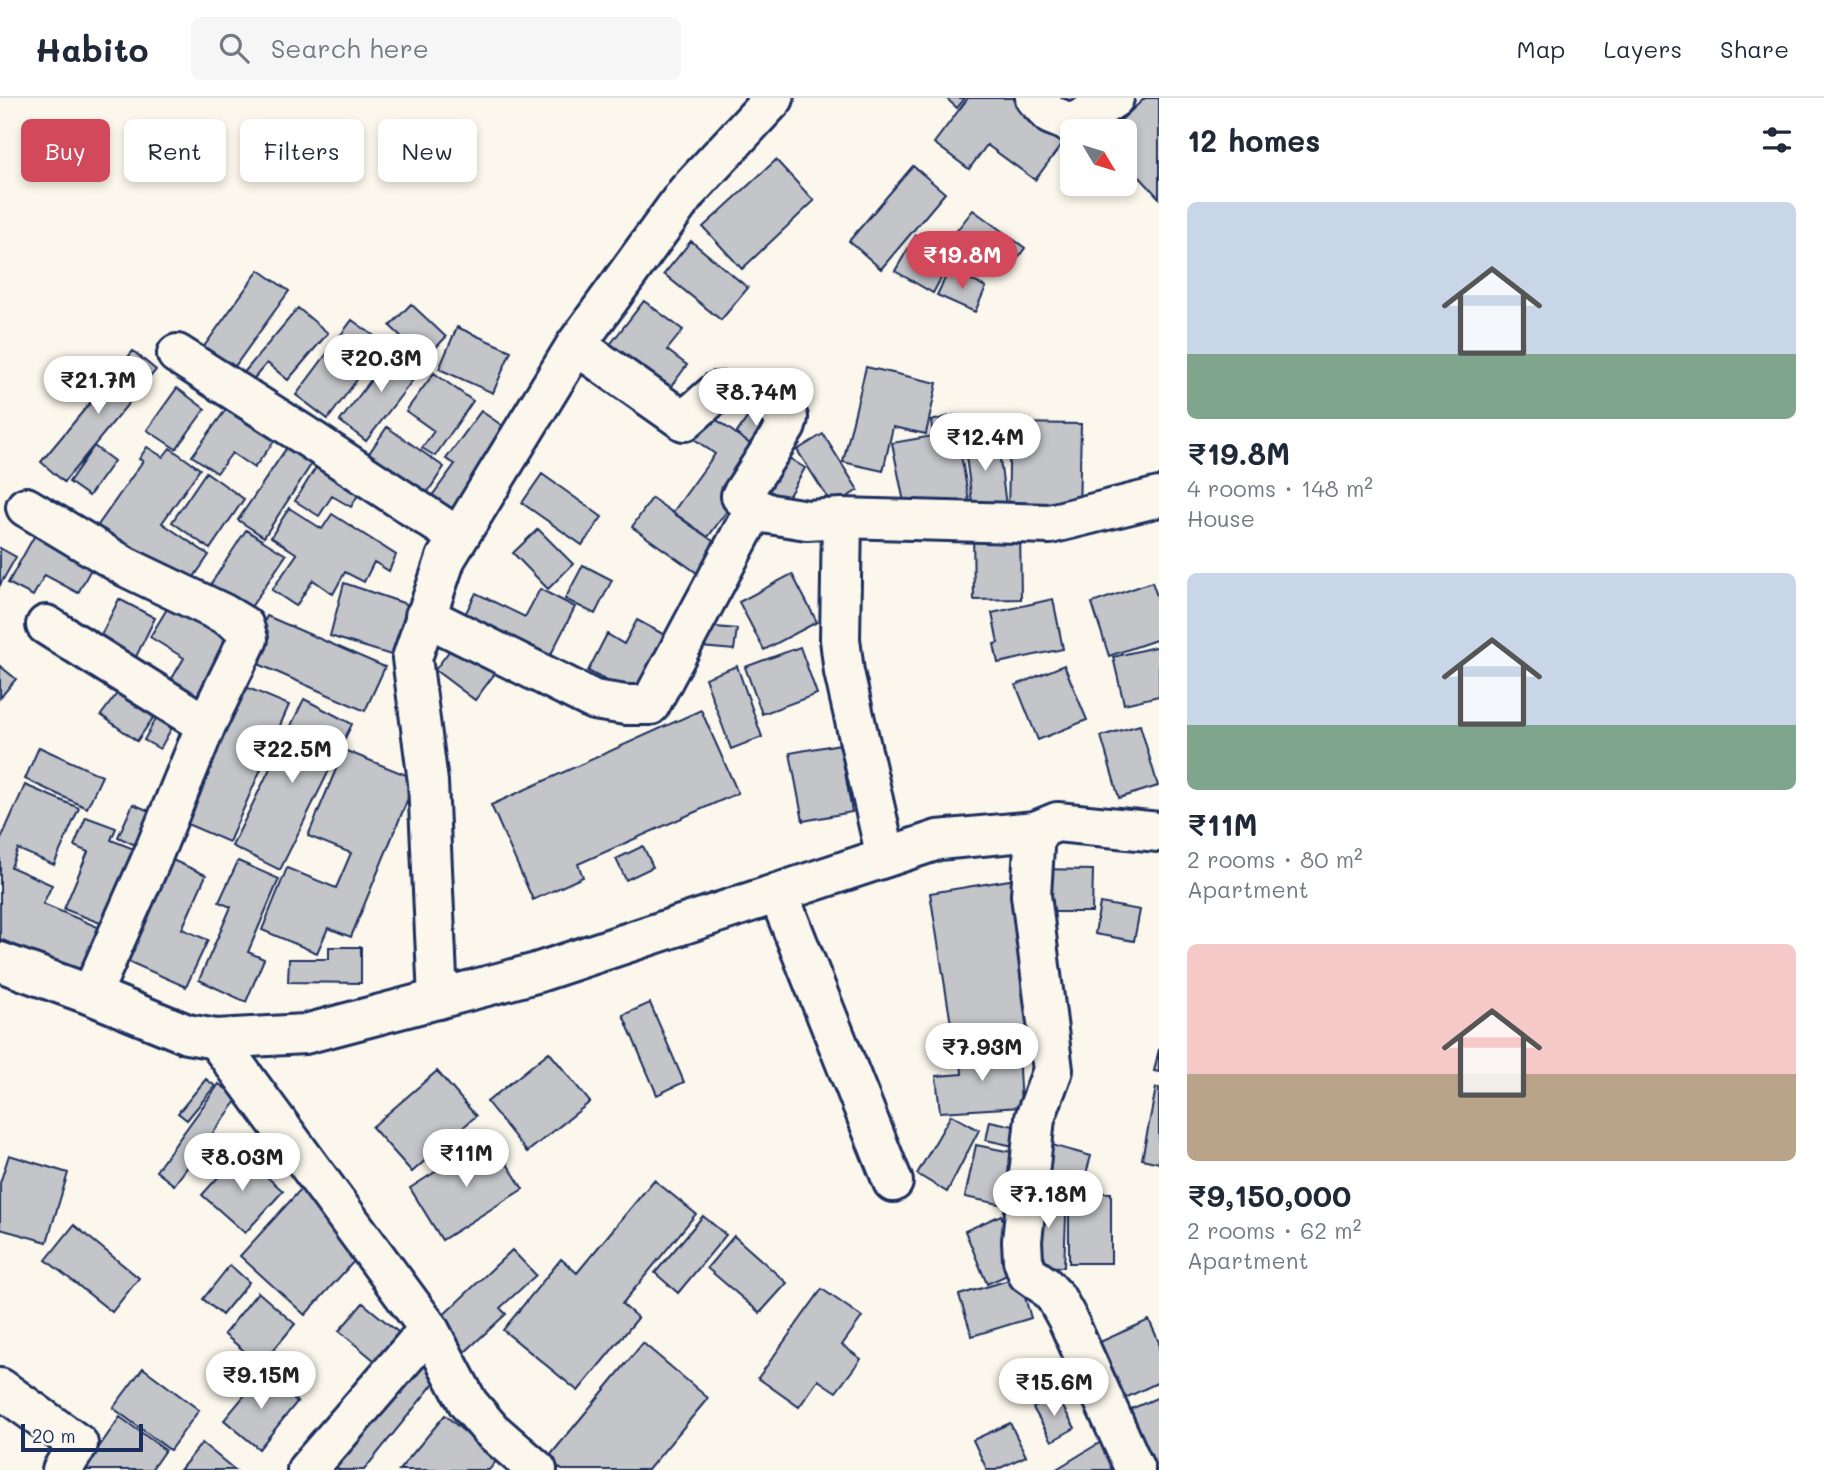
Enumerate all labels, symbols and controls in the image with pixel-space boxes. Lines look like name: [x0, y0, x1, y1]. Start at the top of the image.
search box: [191, 17, 681, 80]
text: Habito: [35, 27, 149, 70]
icon: search: [215, 29, 253, 67]
text: Search here: [271, 31, 429, 65]
text: Map: [1517, 33, 1565, 64]
text: Layers: [1603, 33, 1682, 64]
text: Share: [1720, 33, 1789, 64]
chip: Buy: [21, 119, 110, 182]
chip: Rent: [124, 119, 226, 182]
chip: Filters: [240, 119, 364, 182]
chip: New: [378, 119, 477, 182]
north arrow: [1060, 119, 1138, 196]
map controls: [1060, 119, 1137, 196]
text: 12 homes: [1187, 120, 1320, 160]
icon: filters: [1758, 121, 1796, 159]
pin: ₹19.8M: [905, 232, 1019, 291]
text: ₹19.8M: [922, 239, 1002, 269]
icon: home: [1429, 248, 1555, 374]
pin: ₹20.3M: [324, 334, 438, 394]
text: ₹20.3M: [340, 342, 422, 372]
pin: ₹21.7M: [41, 356, 155, 416]
text: ₹21.7M: [60, 364, 136, 394]
pin: ₹8.74M: [699, 368, 813, 428]
text: ₹8.74M: [715, 376, 797, 406]
pin: ₹12.4M: [928, 414, 1042, 473]
text: ₹12.4M: [946, 421, 1024, 451]
text: ₹19.8M: [1187, 433, 1290, 473]
text: 4 rooms · 148 m²: [1187, 473, 1373, 503]
text: House: [1187, 503, 1255, 533]
icon: home: [1429, 619, 1555, 745]
pin: ₹22.5M: [235, 726, 349, 785]
text: ₹22.5M: [252, 733, 332, 763]
text: ₹11M: [1187, 804, 1258, 844]
text: 2 rooms · 80 m²: [1187, 844, 1363, 874]
text: Apartment: [1187, 874, 1309, 904]
icon: home: [1429, 990, 1555, 1116]
pin: ₹7.93M: [925, 1024, 1039, 1083]
text: ₹7.93M: [941, 1031, 1023, 1061]
pin: ₹11M: [425, 1130, 507, 1189]
pin: ₹8.03M: [185, 1134, 299, 1193]
text: ₹11M: [439, 1137, 493, 1167]
text: ₹8.03M: [200, 1141, 284, 1171]
pin: ₹7.18M: [991, 1170, 1105, 1230]
text: ₹9,150,000: [1187, 1175, 1351, 1215]
text: ₹7.18M: [1009, 1178, 1087, 1208]
text: 2 rooms · 62 m²: [1187, 1215, 1361, 1245]
text: Apartment: [1187, 1245, 1309, 1275]
pin: ₹9.15M: [204, 1352, 318, 1411]
pin: ₹15.6M: [997, 1358, 1111, 1418]
text: ₹9.15M: [222, 1359, 300, 1389]
text: ₹15.6M: [1015, 1366, 1093, 1396]
scale bar: [21, 1421, 144, 1453]
text: 20 m: [32, 1423, 76, 1448]

